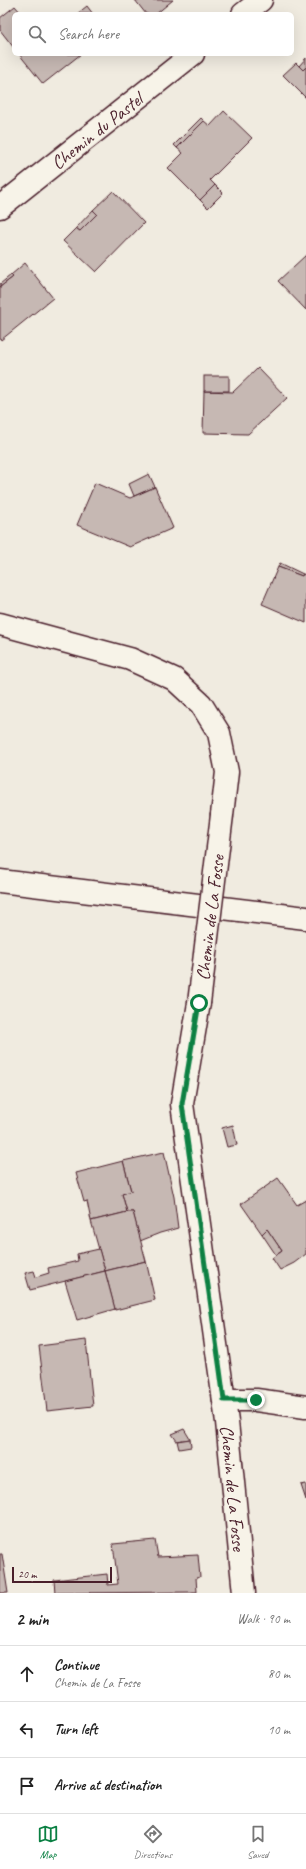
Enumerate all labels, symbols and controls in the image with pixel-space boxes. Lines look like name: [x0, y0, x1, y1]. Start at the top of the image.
search box: [12, 12, 294, 56]
icon: search: [26, 23, 48, 45]
text: Search here: [58, 25, 119, 44]
street label: Chemin du Pastel: [46, 85, 151, 175]
street label: Chemin de La Fosse: [191, 852, 230, 982]
route start: [190, 994, 208, 1012]
route end: [247, 1391, 265, 1409]
street label: Chemin de La Fosse: [214, 1424, 251, 1554]
scale bar: [12, 1565, 112, 1584]
text: 20 m: [18, 1567, 37, 1581]
text: 2 min: [16, 1609, 49, 1630]
text: Walk · 90 m: [237, 1611, 290, 1627]
text: Continue: [54, 1656, 99, 1675]
icon: ahead: [16, 1663, 38, 1685]
text: 80 m: [268, 1666, 290, 1682]
text: Chemin de La Fosse: [54, 1675, 140, 1691]
icon: left: [16, 1719, 38, 1741]
text: Turn left: [54, 1720, 97, 1739]
text: 10 m: [268, 1722, 290, 1738]
icon: arrive: [16, 1775, 38, 1797]
text: Arrive at destination: [54, 1776, 161, 1795]
tab: Map: [37, 1823, 59, 1861]
tab: Directions: [134, 1823, 172, 1861]
tab: Saved: [247, 1823, 269, 1861]

